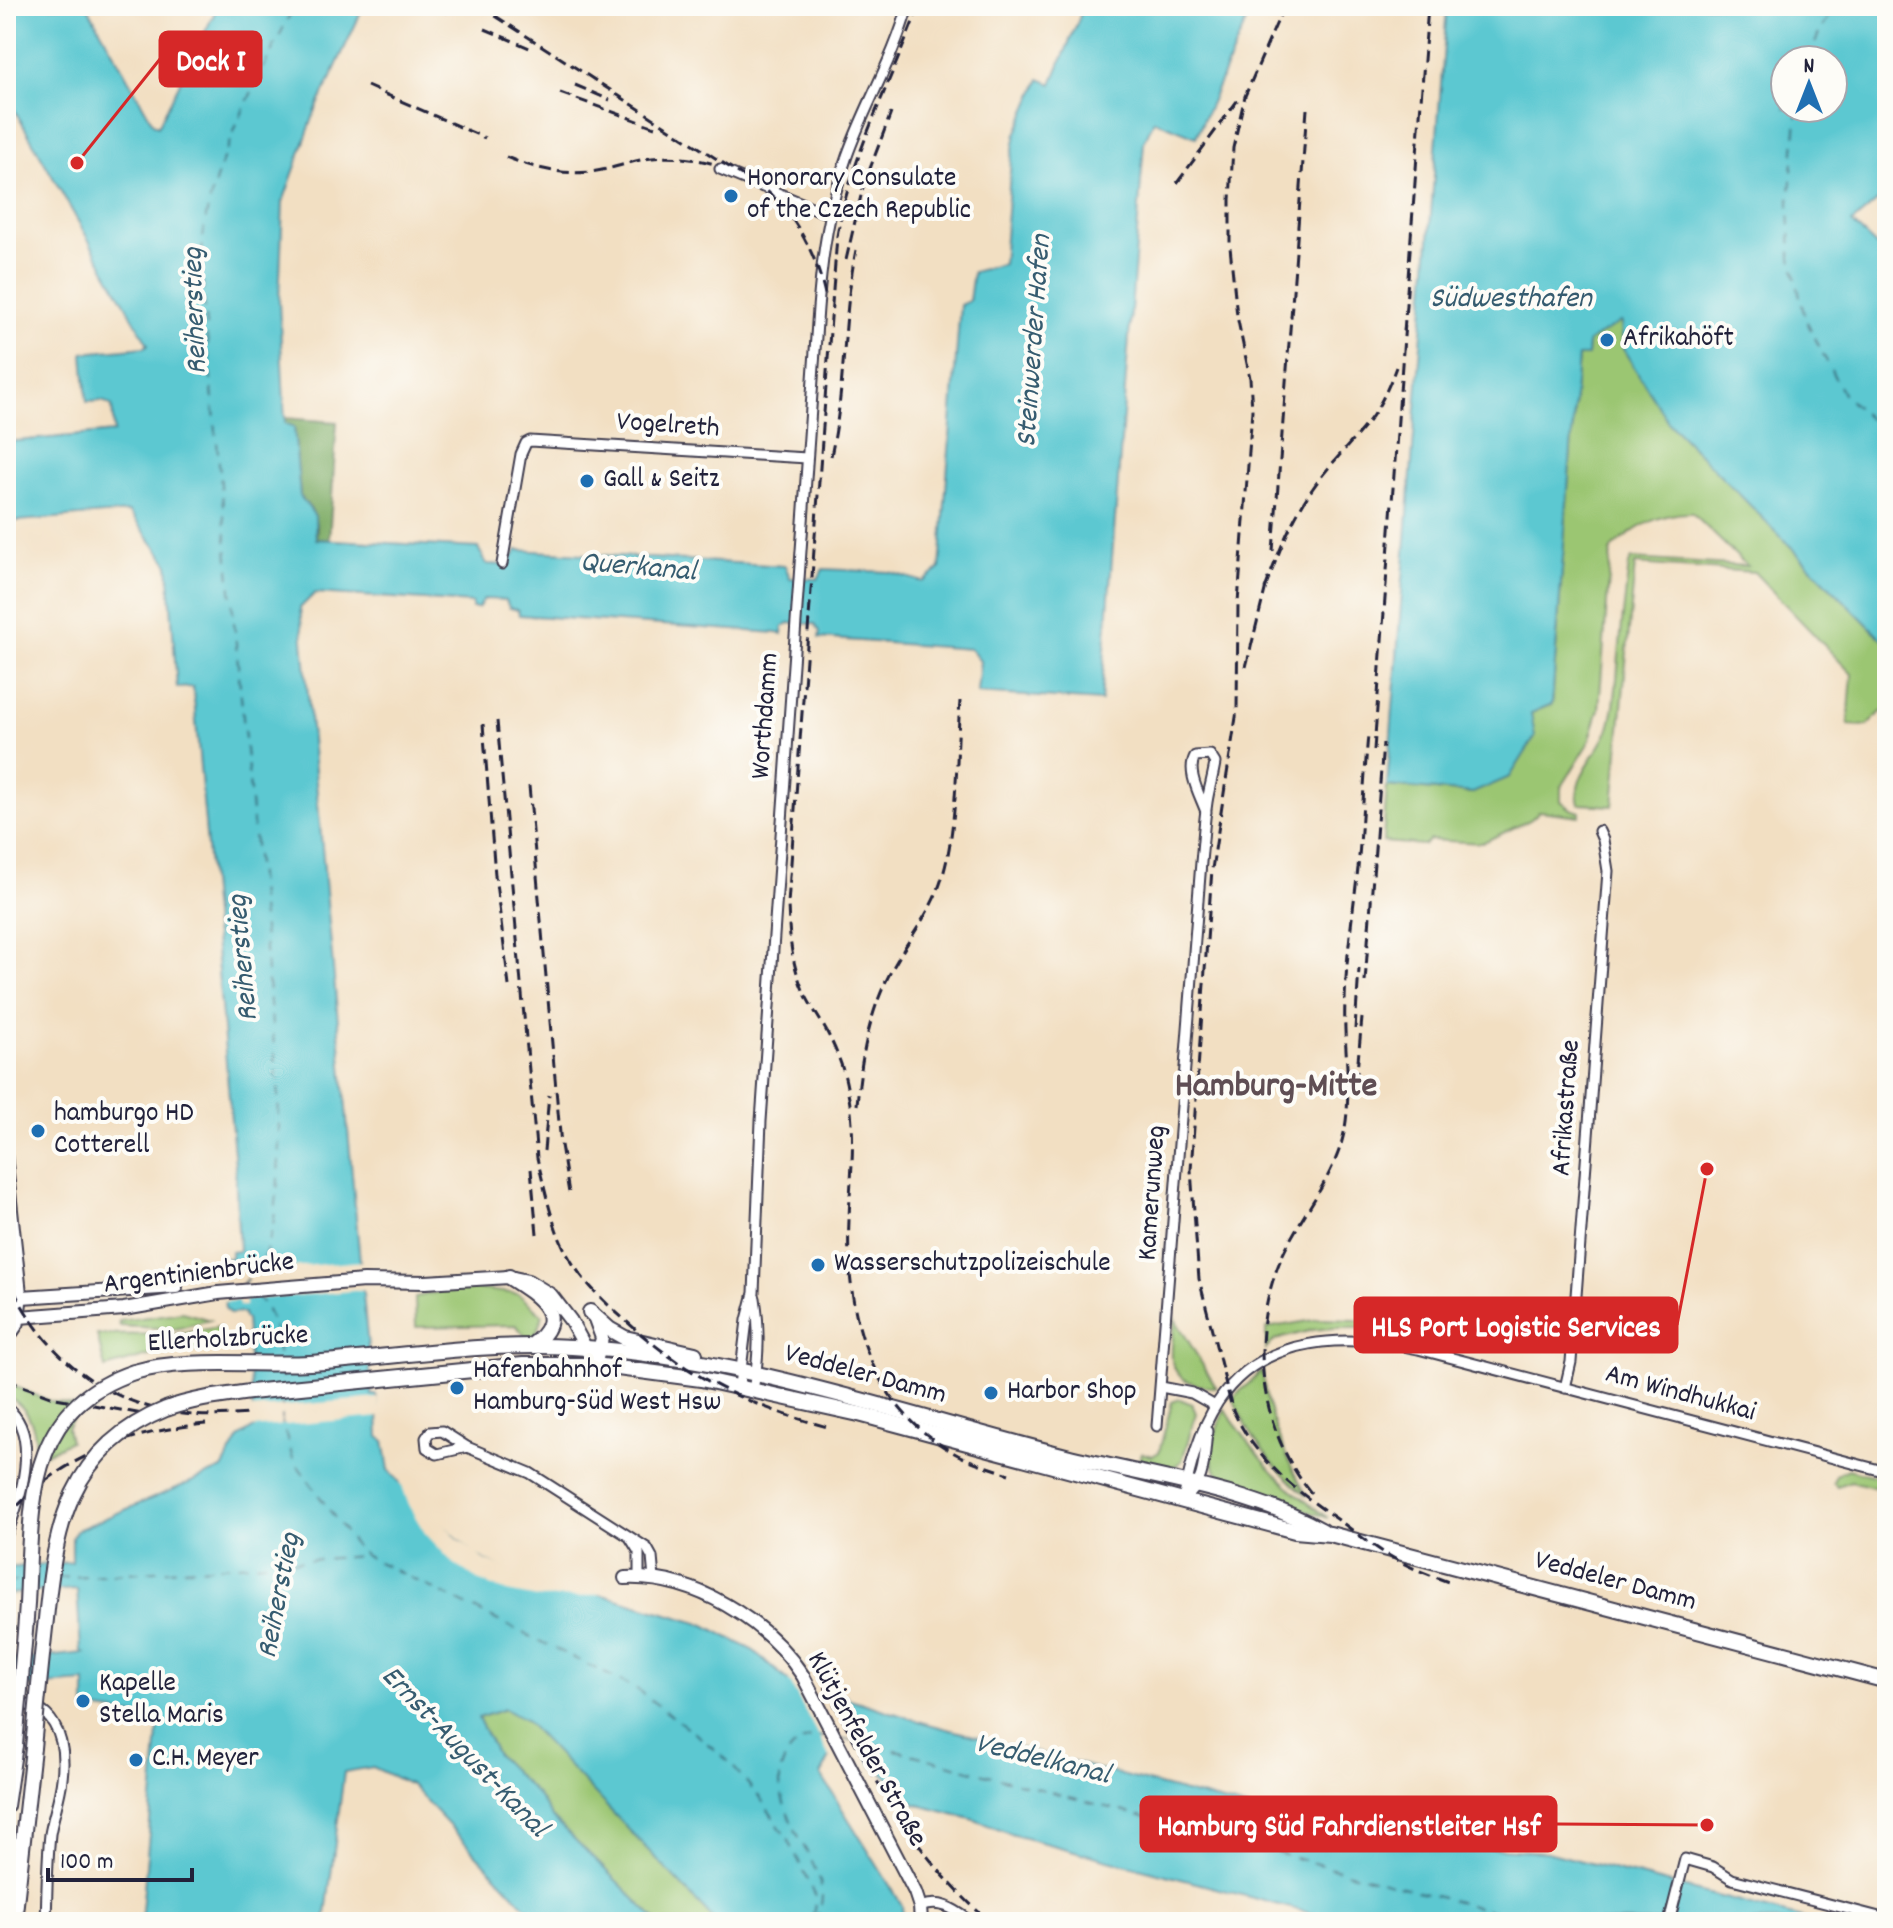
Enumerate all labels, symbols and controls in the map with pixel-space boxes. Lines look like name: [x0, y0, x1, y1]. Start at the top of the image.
callout: Dock I: [160, 32, 261, 86]
text: Dock I: [176, 43, 246, 86]
north arrow: [1769, 44, 1849, 124]
text: N: [1804, 52, 1815, 83]
place label: Honorary Consulate of the Czech Republic: [747, 160, 971, 232]
marker: Honorary Consulate of the Czech Republic: [722, 187, 740, 205]
water label: Steinwerder Hafen: [1007, 232, 1065, 449]
water label: Reiherstieg: [173, 246, 221, 375]
water label: Südwesthafen: [1430, 279, 1593, 322]
place label: Afrikahöft: [1623, 320, 1734, 360]
marker: Afrikahöft: [1598, 331, 1616, 349]
street label: Vogelreth: [615, 403, 721, 451]
place label: Gall & Seitz: [603, 461, 720, 501]
marker: Gall & Seitz: [578, 472, 596, 490]
water label: Querkanal: [578, 543, 701, 596]
street label: Worthdamm: [743, 651, 791, 781]
water label: Reiherstieg: [218, 892, 272, 1023]
street label: Afrikastraße: [1543, 1039, 1593, 1177]
district label: Hamburg-Mitte: [1175, 1062, 1377, 1114]
place label: hamburgo HD Cotterell: [54, 1095, 194, 1167]
marker: hamburgo HD Cotterell: [29, 1122, 47, 1140]
street label: Kamerunweg: [1129, 1124, 1179, 1262]
street label: Argentinienbrücke: [101, 1243, 297, 1307]
place label: Wasserschutzpolizeischule: [834, 1245, 1111, 1285]
marker: Wasserschutzpolizeischule: [809, 1256, 827, 1274]
callout: HLS Port Logistic Services: [1355, 1298, 1677, 1352]
text: HLS Port Logistic Services: [1371, 1309, 1661, 1352]
street label: Ellerholzbrücke: [147, 1317, 309, 1365]
street label: Veddeler Damm: [780, 1335, 950, 1417]
place label: Hafenbahnhof Hamburg-Süd West Hsw: [473, 1352, 721, 1424]
street label: Am Windhukkai: [1600, 1356, 1760, 1434]
place label: Harbor Shop: [1007, 1373, 1137, 1413]
marker: Hafenbahnhof Hamburg-Süd West Hsw: [448, 1379, 466, 1397]
marker: Harbor Shop: [982, 1384, 1000, 1402]
water label: Reiherstieg: [248, 1529, 314, 1662]
street label: Veddeler Damm: [1530, 1542, 1700, 1624]
street label: Klütjenfelder Straße: [795, 1645, 935, 1855]
water label: Ernst-August-Kanal: [369, 1657, 559, 1851]
place label: Kapelle Stella Maris: [99, 1665, 224, 1737]
marker: Kapelle Stella Maris: [74, 1692, 92, 1710]
water label: Veddelkanal: [970, 1723, 1117, 1799]
place label: C.H. Meyer: [152, 1740, 259, 1780]
marker: C.H. Meyer: [127, 1751, 145, 1769]
callout: Hamburg Süd Fahrdienstleiter Hsf: [1141, 1797, 1556, 1851]
text: Hamburg Süd Fahrdienstleiter Hsf: [1157, 1808, 1542, 1851]
scale bar: [48, 1832, 192, 1882]
text: 100 m: [60, 1846, 113, 1880]

